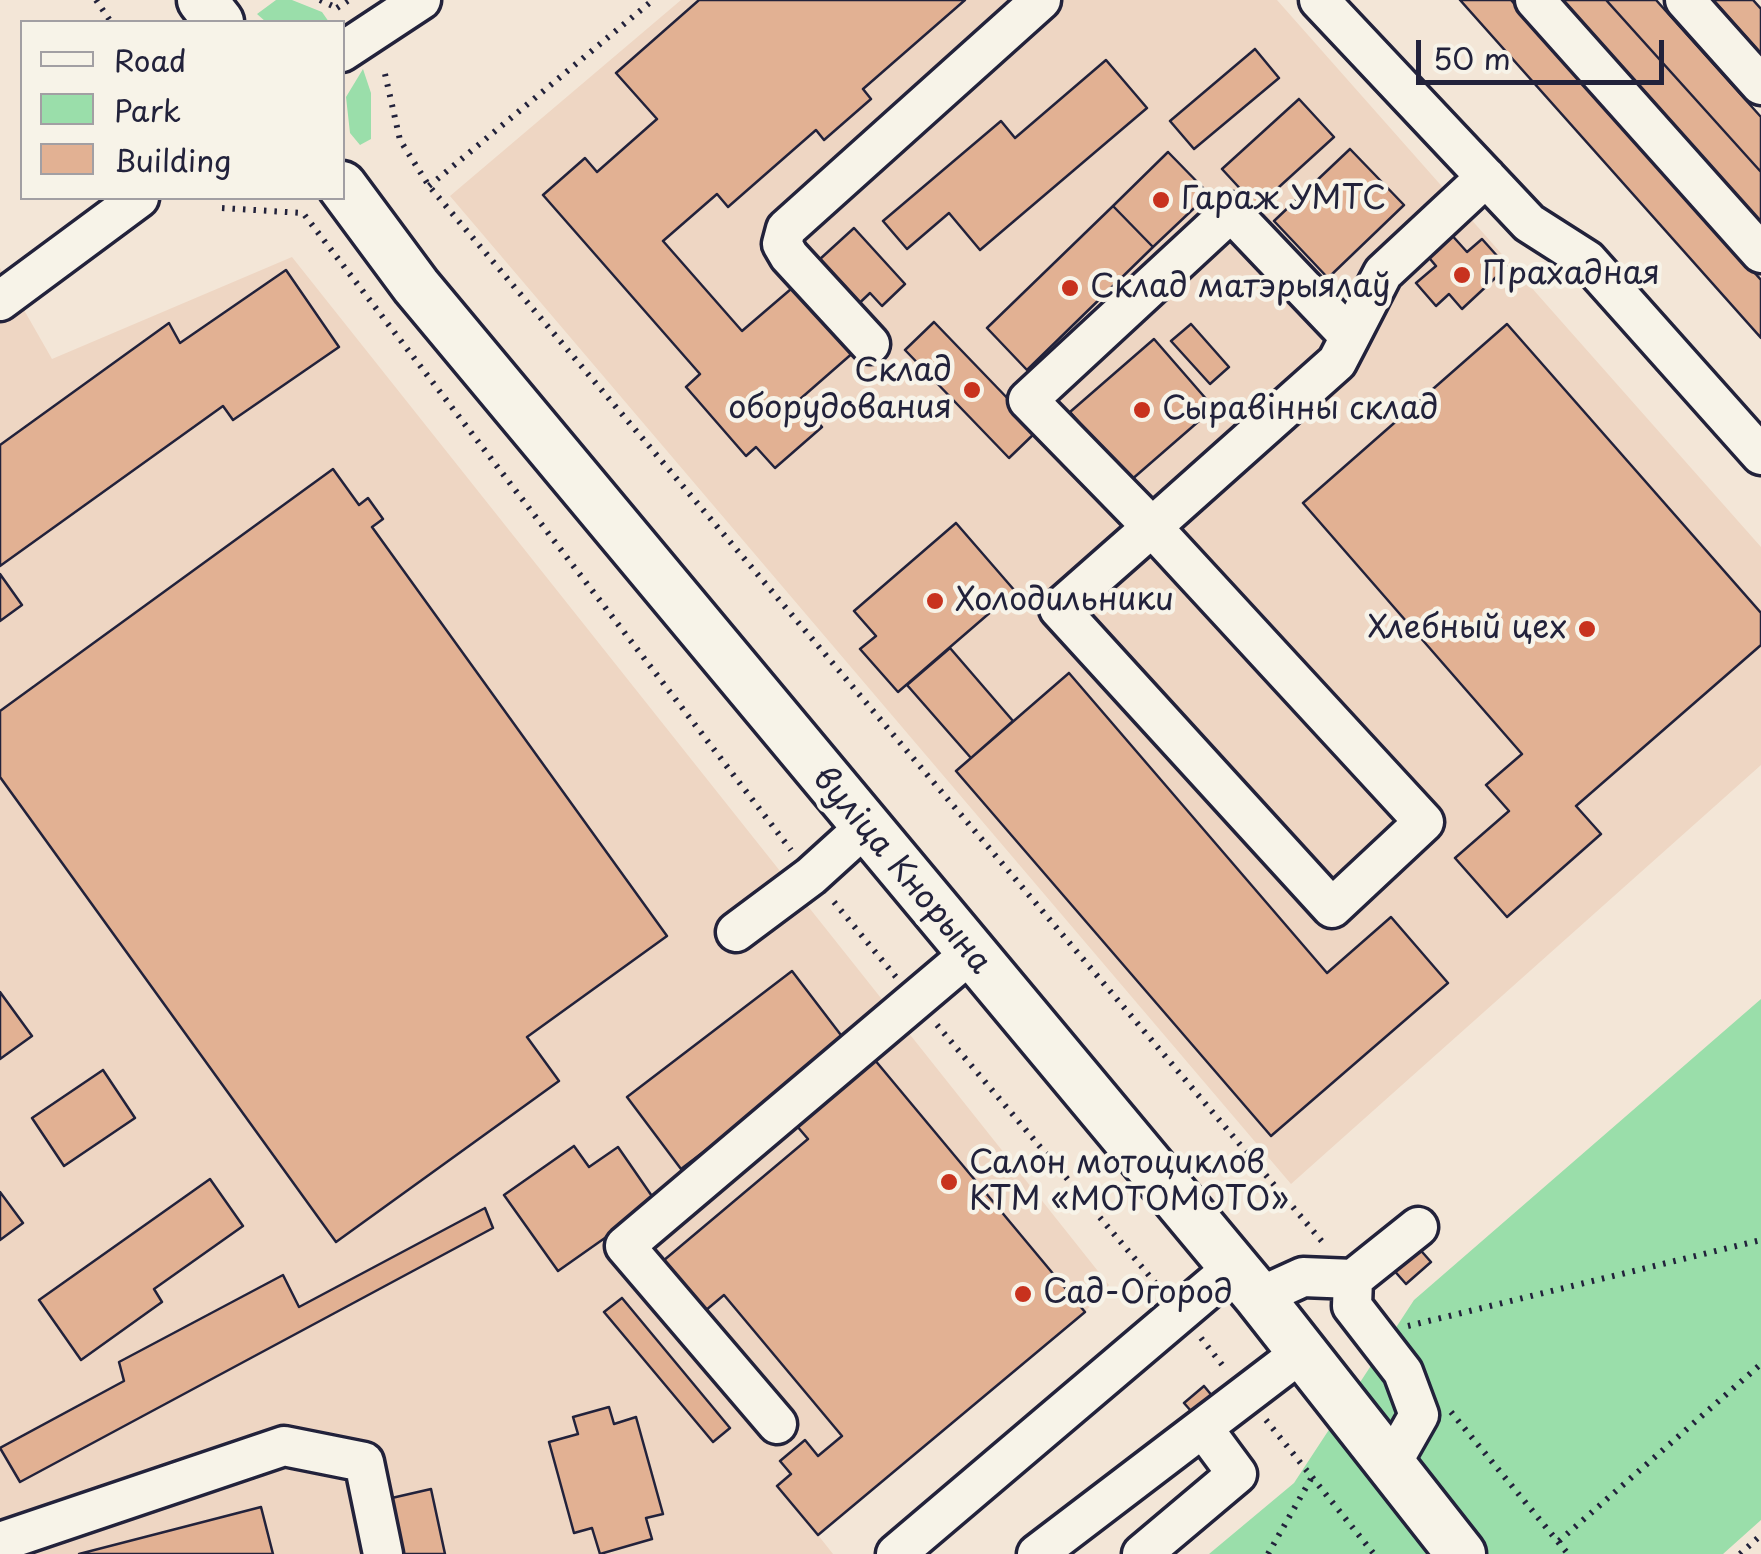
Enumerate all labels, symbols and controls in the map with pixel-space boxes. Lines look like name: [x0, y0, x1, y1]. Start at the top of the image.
legend: [20, 20, 345, 200]
scale bar: [1421, 20, 1668, 82]
text: 50 m: [1433, 35, 1511, 80]
text: Road: [114, 37, 187, 82]
text: Park: [114, 87, 181, 132]
text: Building: [114, 137, 231, 182]
place label: Гараж УМТС: [1181, 181, 1386, 219]
marker: Гараж УМТС: [1150, 189, 1172, 211]
place label: Прахадная: [1482, 256, 1660, 294]
marker: Прахадная: [1451, 264, 1473, 286]
place label: Склад матэрыялаў: [1090, 269, 1391, 307]
marker: Склад матэрыялаў: [1059, 277, 1081, 299]
place label: Склад оборудования: [728, 353, 952, 428]
marker: Склад оборудования: [961, 379, 983, 401]
place label: Сыравінны склад: [1162, 391, 1438, 429]
marker: Сыравінны склад: [1131, 399, 1153, 421]
place label: Холодильники: [955, 582, 1174, 620]
marker: Холодильники: [924, 590, 946, 612]
place label: Хлебный цех: [1368, 610, 1567, 648]
marker: Хлебный цех: [1576, 618, 1598, 640]
street label: вуліца Кнорына: [803, 760, 999, 982]
place label: Салон мотоциклов КТМ «МОТОМОТО»: [969, 1145, 1289, 1220]
marker: Салон мотоциклов КТМ «МОТОМОТО»: [938, 1171, 960, 1193]
place label: Сад-Огород: [1043, 1275, 1233, 1313]
marker: Сад-Огород: [1012, 1283, 1034, 1305]

